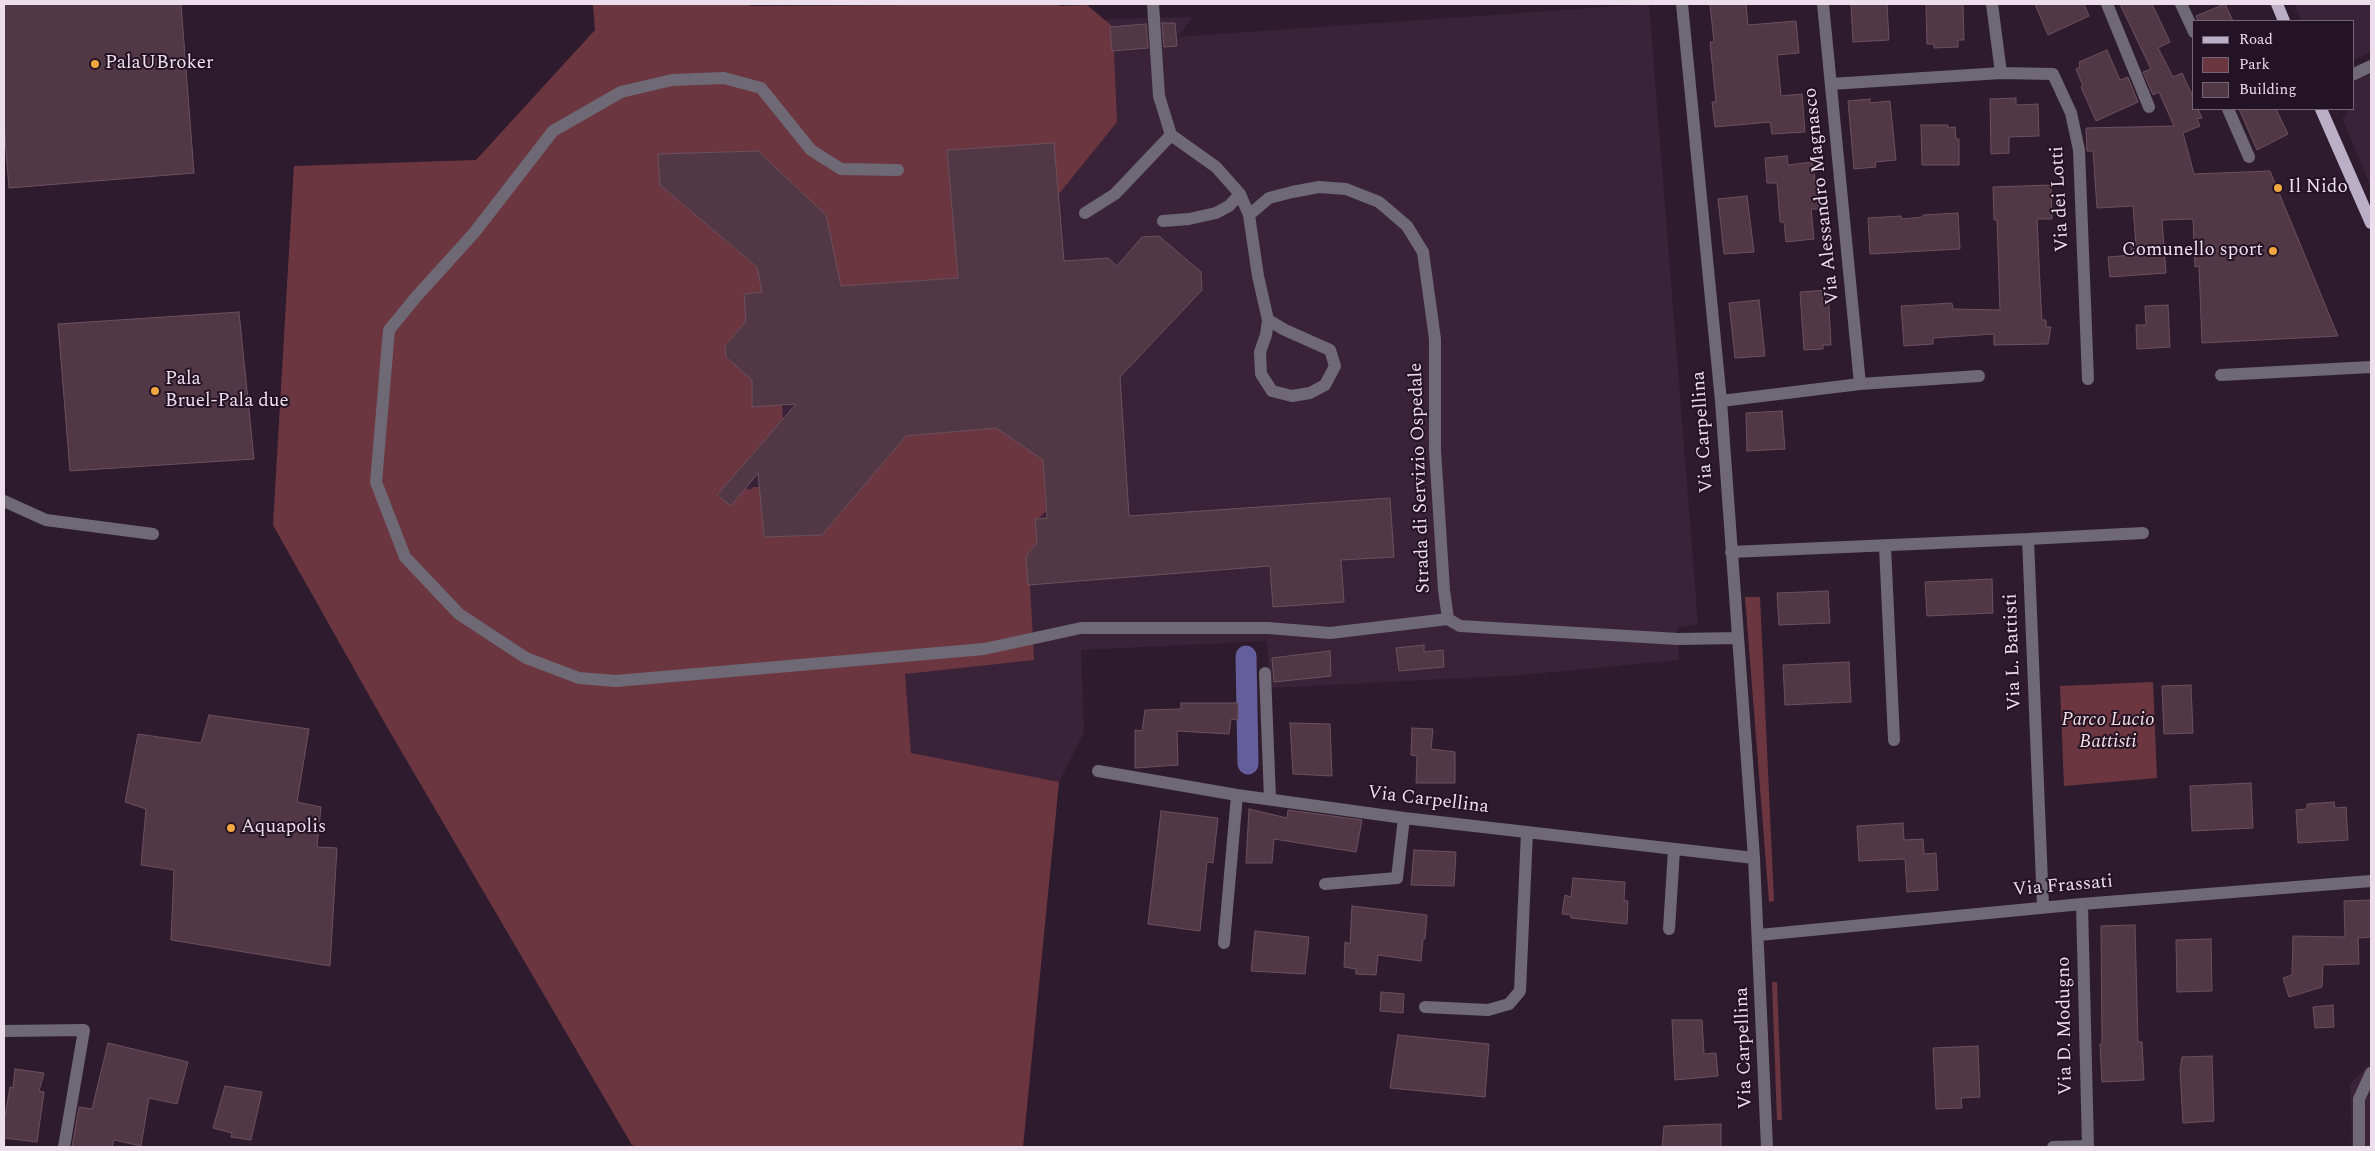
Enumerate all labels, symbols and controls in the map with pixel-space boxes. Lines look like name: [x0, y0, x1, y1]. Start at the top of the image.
legend: [2192, 20, 2355, 110]
text: Road: [2239, 28, 2273, 51]
place label: PalaUBroker: [105, 53, 213, 75]
text: Park: [2239, 53, 2270, 76]
marker: PalaUBroker: [89, 58, 101, 70]
text: Building: [2239, 78, 2296, 101]
street label: Via Alessandro Magnasco: [1800, 86, 1846, 306]
street label: Via dei Lotti: [2047, 145, 2075, 253]
place label: Il Nido: [2288, 177, 2348, 199]
marker: Il Nido: [2272, 182, 2284, 194]
place label: Comunello sport: [2122, 240, 2263, 262]
marker: Comunello sport: [2267, 245, 2279, 257]
street label: Strada di Servizio Ospedale: [1406, 362, 1436, 594]
place label: Pala Bruel-Pala due: [165, 369, 289, 413]
street label: Via Carpellina: [1688, 370, 1720, 494]
marker: Pala Bruel-Pala due: [149, 385, 161, 397]
street label: Via L. Battisti: [2001, 593, 2027, 711]
park label: Parco Lucio Battisti: [2061, 710, 2155, 754]
street label: Via Carpellina: [1366, 782, 1490, 820]
place label: Aquapolis: [241, 817, 326, 839]
marker: Aquapolis: [225, 822, 237, 834]
street label: Via Frassati: [2012, 871, 2114, 903]
street label: Via D. Modugno: [2053, 956, 2079, 1096]
street label: Via Carpellina: [1731, 987, 1759, 1109]

